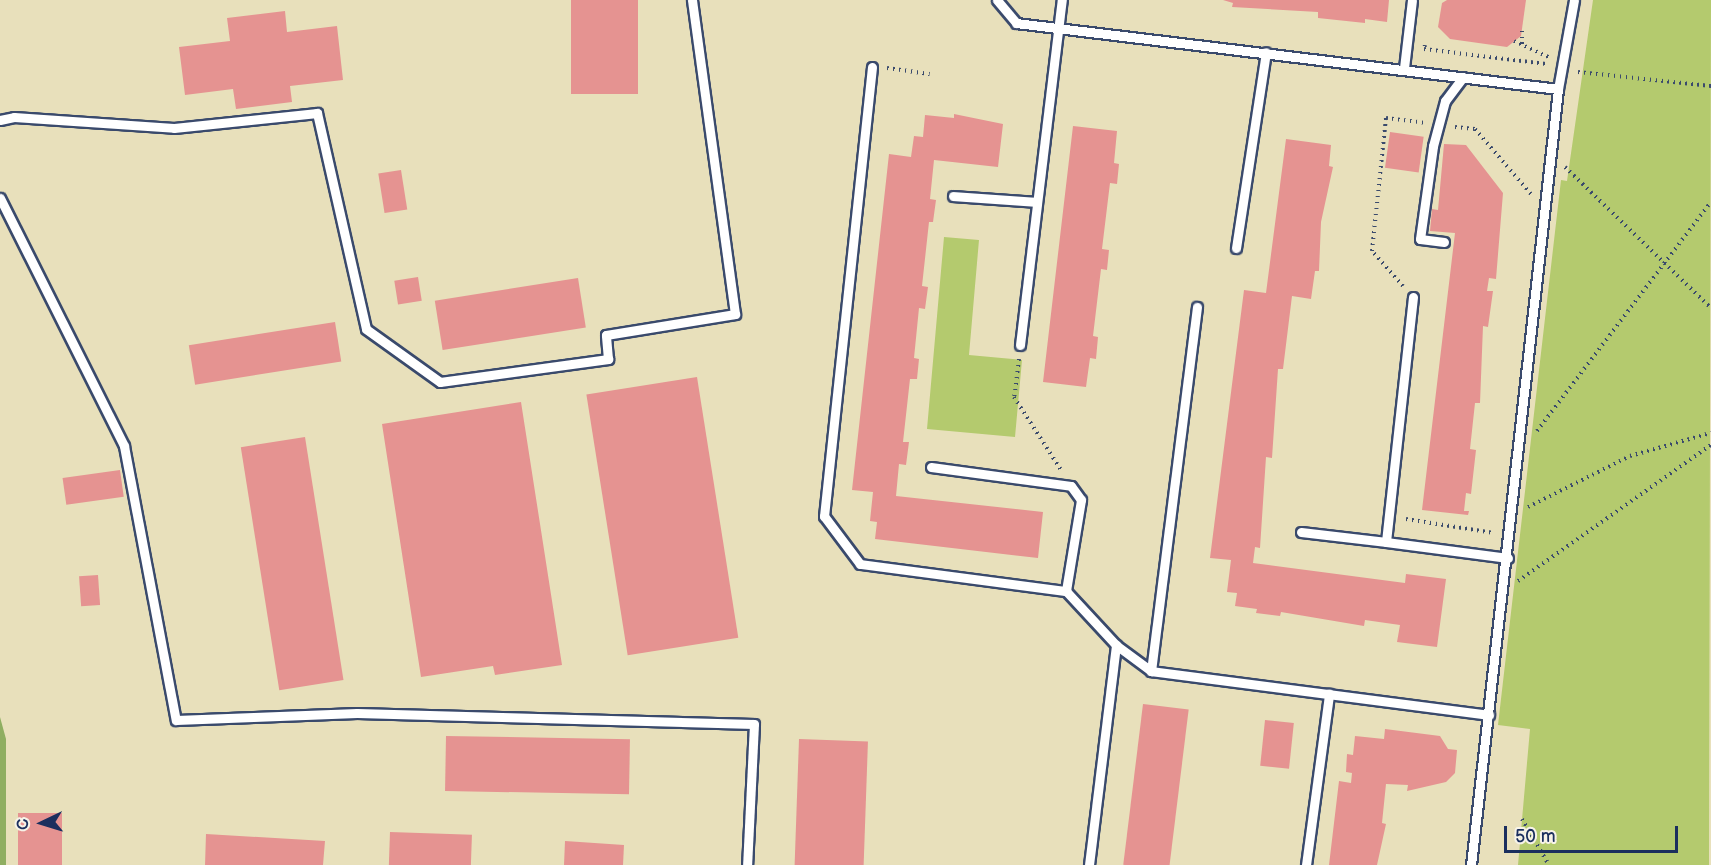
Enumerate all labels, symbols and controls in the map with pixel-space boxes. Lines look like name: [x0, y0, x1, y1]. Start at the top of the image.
north arrow: [12, 793, 72, 853]
scale bar: [1507, 814, 1681, 852]
text: С: [14, 818, 33, 831]
text: 50 m: [1515, 826, 1556, 847]

